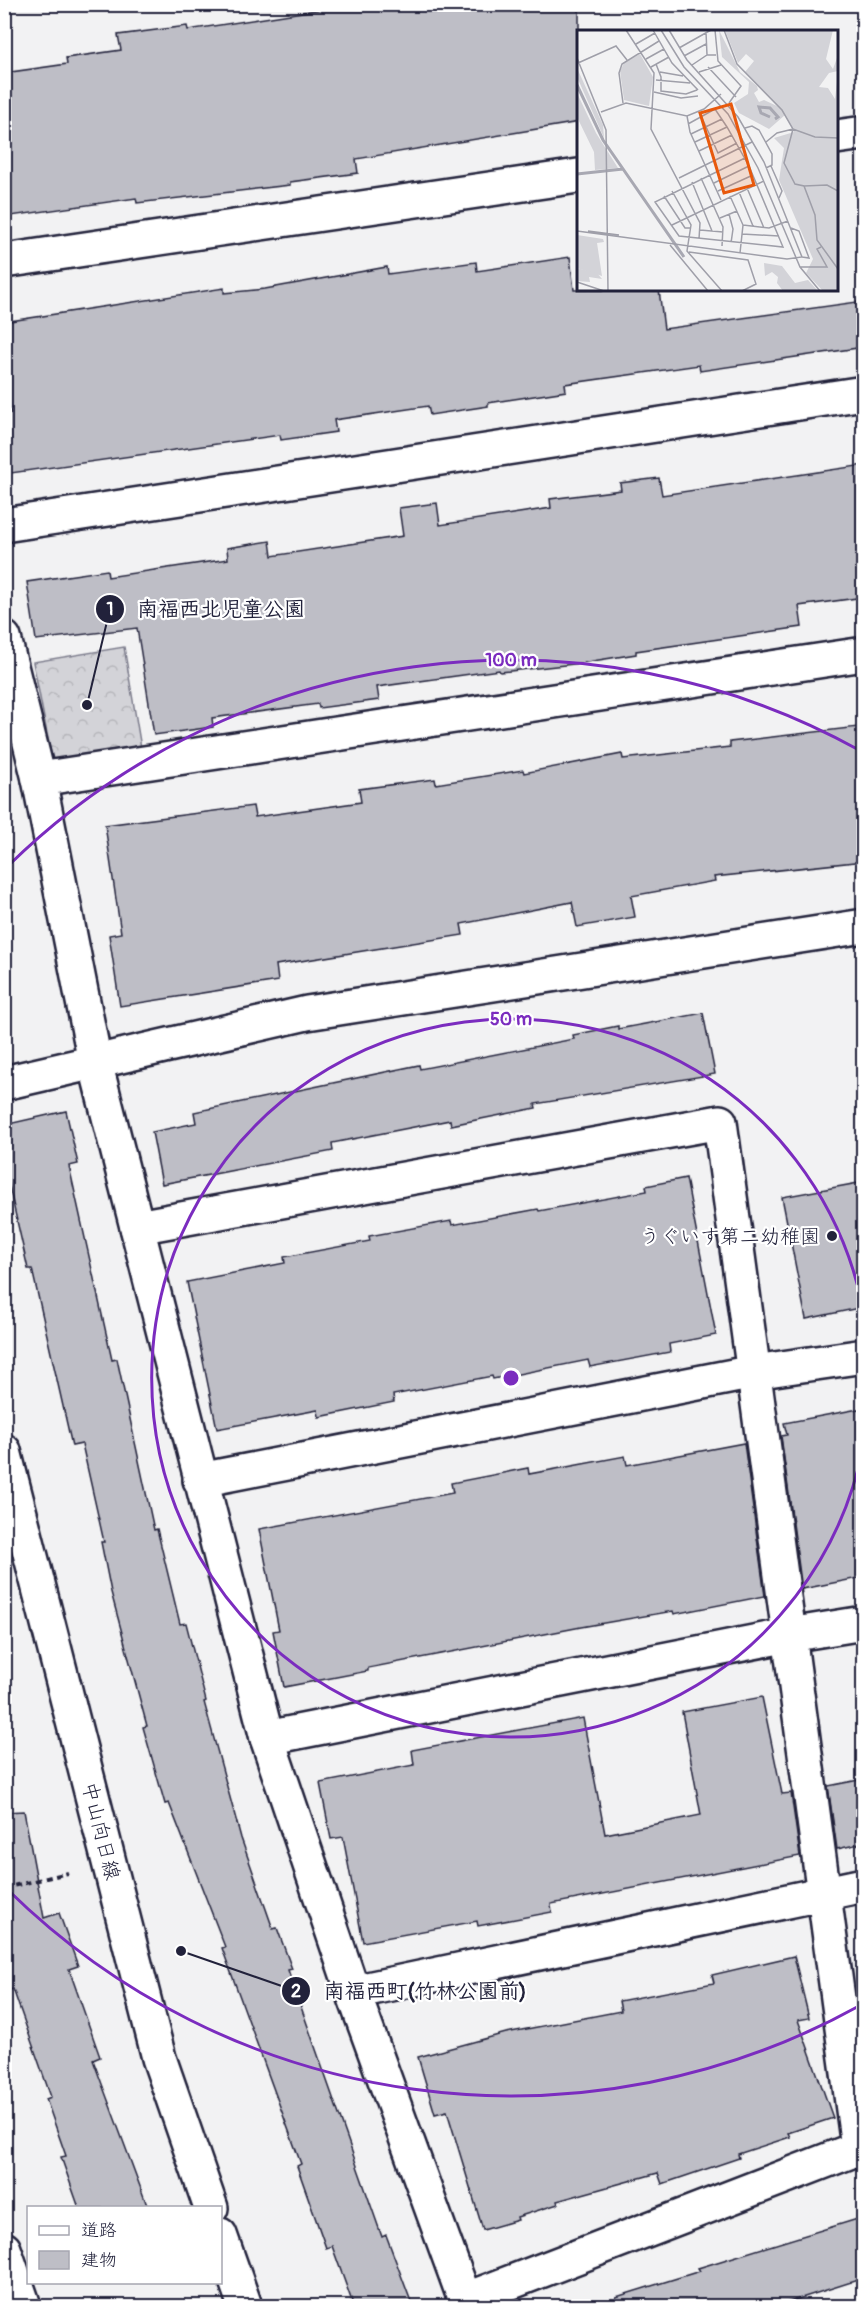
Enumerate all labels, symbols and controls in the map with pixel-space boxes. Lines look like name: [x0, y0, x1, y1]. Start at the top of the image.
inset map: [577, 30, 838, 291]
callout: 南福西北児童公園: [95, 589, 317, 628]
text: 南福西北児童公園: [137, 596, 305, 623]
text: 1: [106, 598, 114, 621]
text: 100 m: [485, 649, 537, 672]
text: 50 m: [490, 1008, 532, 1031]
place label: うぐいす第二幼稚園: [640, 1224, 820, 1249]
marker: うぐいす第二幼稚園: [825, 1229, 839, 1243]
centre of rings: [501, 1368, 521, 1388]
street label: 中山向日線: [77, 1779, 125, 1883]
callout: 南福西町(竹林公園前): [281, 1972, 539, 2011]
text: 南福西町(竹林公園前): [323, 1978, 527, 2005]
text: 2: [291, 1980, 301, 2003]
legend: [27, 2206, 222, 2284]
text: 道路: [81, 2219, 117, 2242]
text: 建物: [81, 2249, 117, 2272]

